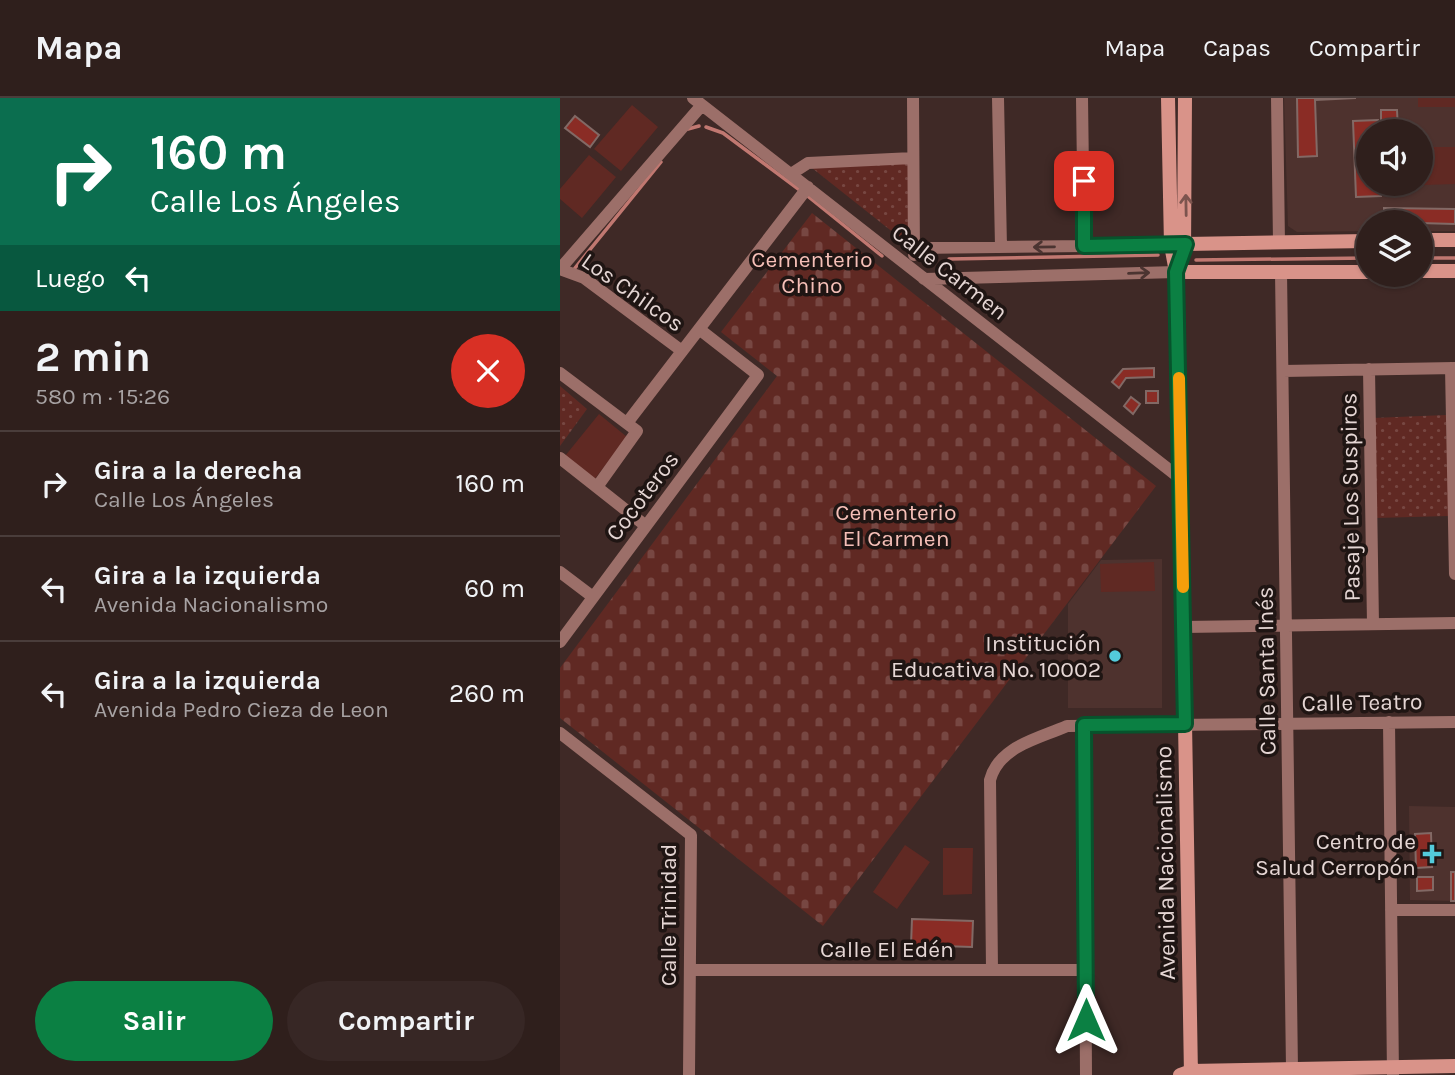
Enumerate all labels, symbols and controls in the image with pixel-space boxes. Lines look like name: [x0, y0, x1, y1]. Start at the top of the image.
text: Mapa: [35, 29, 123, 67]
text: Mapa: [1104, 34, 1165, 62]
text: Capas: [1203, 34, 1271, 62]
text: Compartir: [1309, 34, 1420, 62]
map controls: [1356, 119, 1433, 287]
button: sound: [1356, 119, 1433, 196]
text: 160 m: [150, 124, 287, 181]
icon: right: [35, 126, 126, 217]
pin: [1054, 151, 1114, 211]
icon: arrive: [1065, 162, 1103, 200]
text: Calle Los Ángeles: [150, 183, 400, 220]
one-way arrow: [1179, 194, 1193, 217]
button: layers: [1356, 210, 1433, 287]
street label: Calle Carmen: [887, 219, 1013, 326]
one-way arrow: [1033, 240, 1056, 253]
park label: Cementerio Chino: [751, 246, 873, 299]
street label: Los Chilcos: [576, 247, 689, 338]
icon: left: [119, 259, 157, 297]
text: Luego: [35, 263, 105, 294]
one-way arrow: [1127, 266, 1150, 279]
text: 2 min: [35, 332, 151, 382]
button: close: [451, 334, 525, 408]
text: 580 m · 15:26: [35, 383, 170, 410]
street label: Pasaje Los Suspiros: [1335, 392, 1366, 602]
street label: Cocoteros: [600, 446, 685, 546]
text: Gira a la derecha: [94, 455, 303, 486]
icon: right: [35, 465, 73, 503]
text: 160 m: [456, 468, 525, 499]
text: Calle Los Ángeles: [94, 486, 274, 513]
park label: Cementerio El Carmen: [835, 499, 957, 552]
text: Gira a la izquierda: [94, 560, 321, 591]
icon: left: [35, 570, 73, 608]
text: 60 m: [464, 573, 525, 604]
street label: Calle Santa Inés: [1252, 587, 1281, 755]
text: Avenida Nacionalismo: [94, 591, 328, 618]
place label: Institución Educativa No. 10002: [891, 630, 1101, 683]
marker: Institución Educativa No. 10002: [1107, 648, 1123, 664]
text: Gira a la izquierda: [94, 665, 321, 696]
icon: left: [35, 675, 73, 713]
text: 260 m: [449, 678, 525, 709]
street label: Calle Teatro: [1301, 688, 1423, 717]
text: Avenida Pedro Cieza de Leon: [94, 696, 389, 723]
street label: Avenida Nacionalismo: [1150, 746, 1181, 980]
place label: Centro de Salud Cerropón: [1255, 828, 1416, 881]
street label: Calle Trinidad: [655, 844, 682, 986]
marker: Centro de Salud Cerropón: [1422, 844, 1442, 864]
street label: Calle El Edén: [820, 936, 954, 963]
button: Salir: [35, 981, 273, 1061]
button: Compartir: [287, 981, 525, 1061]
position arrow: [1049, 983, 1123, 1057]

